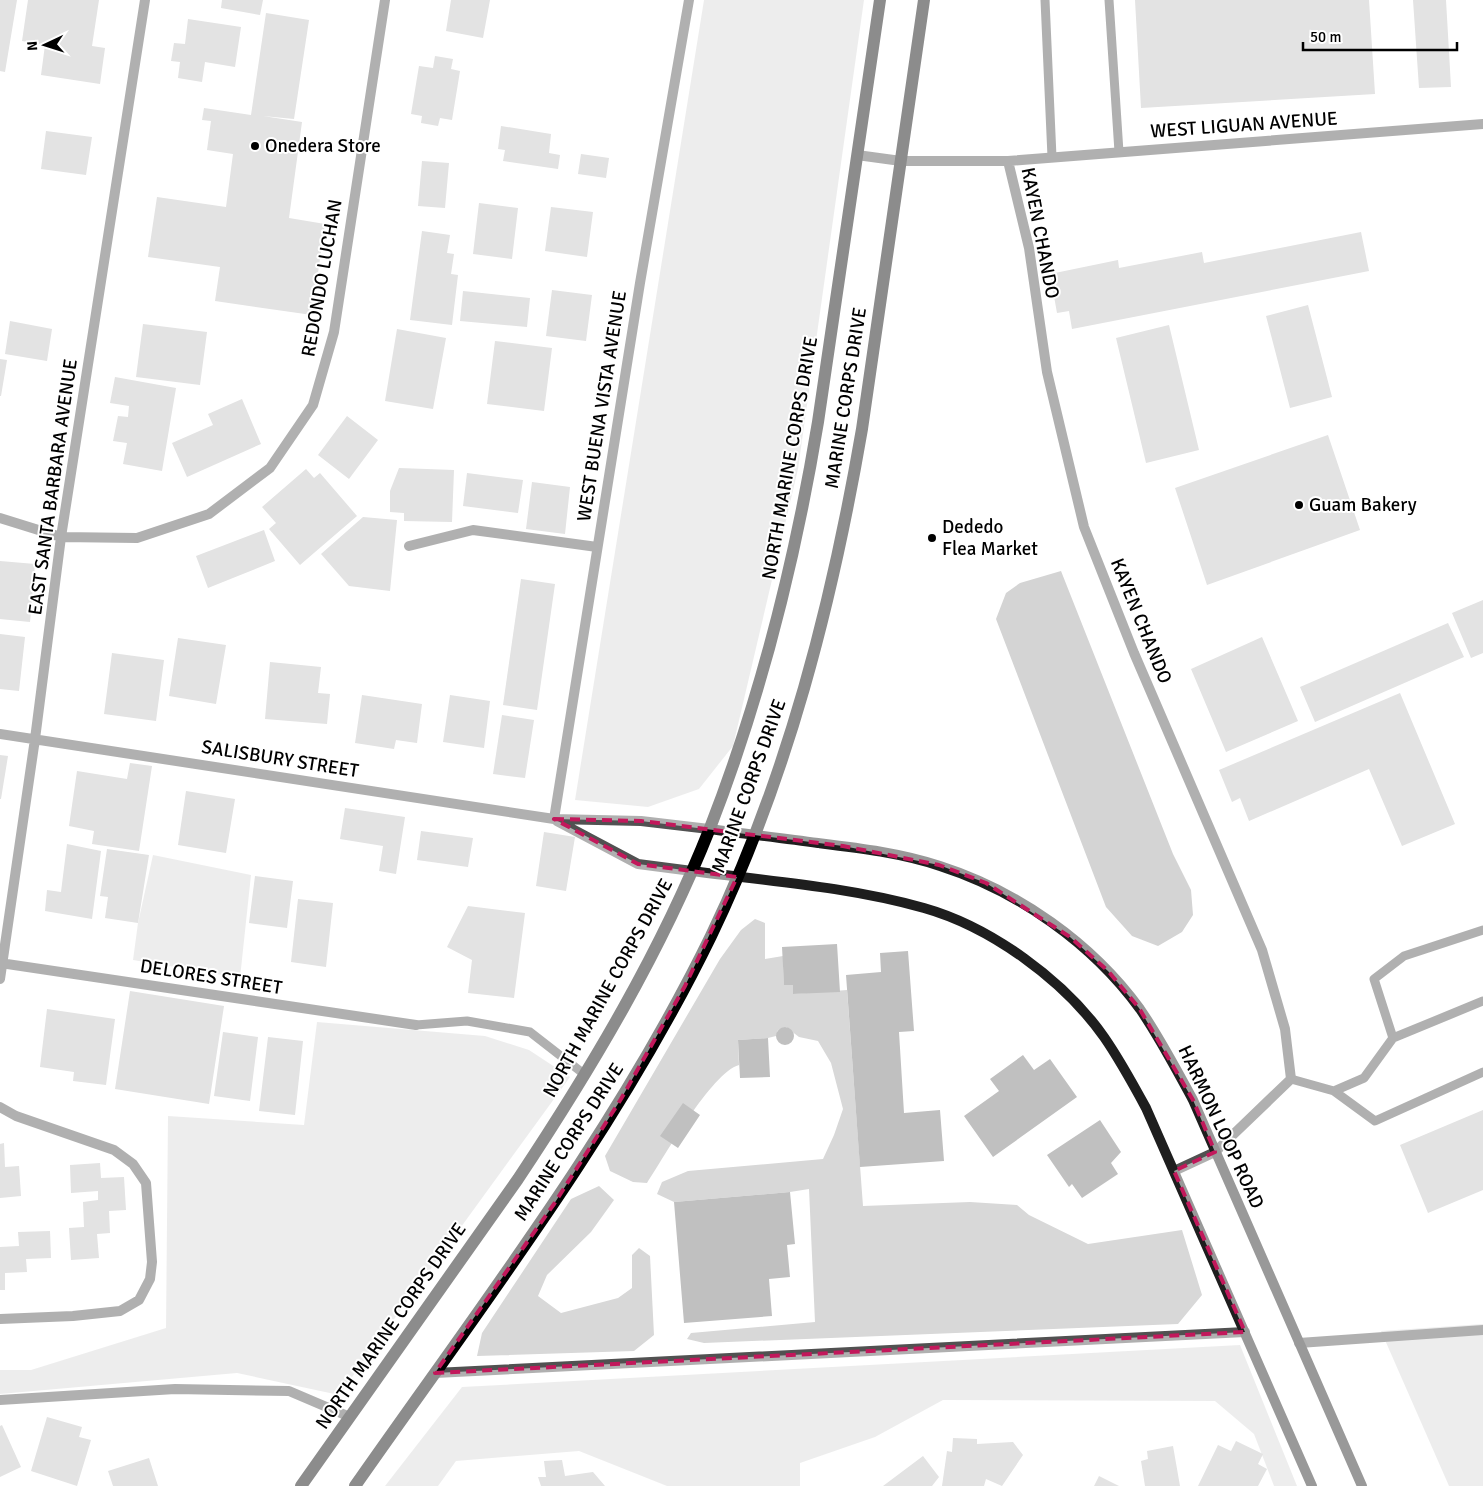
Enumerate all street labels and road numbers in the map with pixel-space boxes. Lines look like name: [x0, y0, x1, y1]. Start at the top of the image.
street label: WEST LIGUAN AVENUE: [1150, 106, 1338, 144]
street label: KAYEN CHANDO: [1016, 165, 1064, 301]
street label: REDONDO LUCHAN: [296, 197, 348, 359]
street label: WEST BUENA VISTA AVENUE: [572, 289, 632, 523]
street label: MARINE CORPS DRIVE: [820, 305, 872, 491]
street label: NORTH MARINE CORPS DRIVE: [757, 335, 823, 581]
street label: EAST SANTA BARBARA AVENUE: [23, 357, 83, 617]
street label: KAYEN CHANDO: [1105, 555, 1177, 687]
street label: MARINE CORPS DRIVE: [706, 696, 792, 876]
street label: SALISBURY STREET: [200, 735, 361, 783]
street label: NORTH MARINE CORPS DRIVE: [538, 874, 678, 1102]
street label: DELORES STREET: [138, 954, 284, 1000]
street label: HARMON LOOP ROAD: [1173, 1042, 1269, 1212]
street label: MARINE CORPS DRIVE: [509, 1059, 629, 1225]
street label: NORTH MARINE CORPS DRIVE: [310, 1218, 472, 1434]

